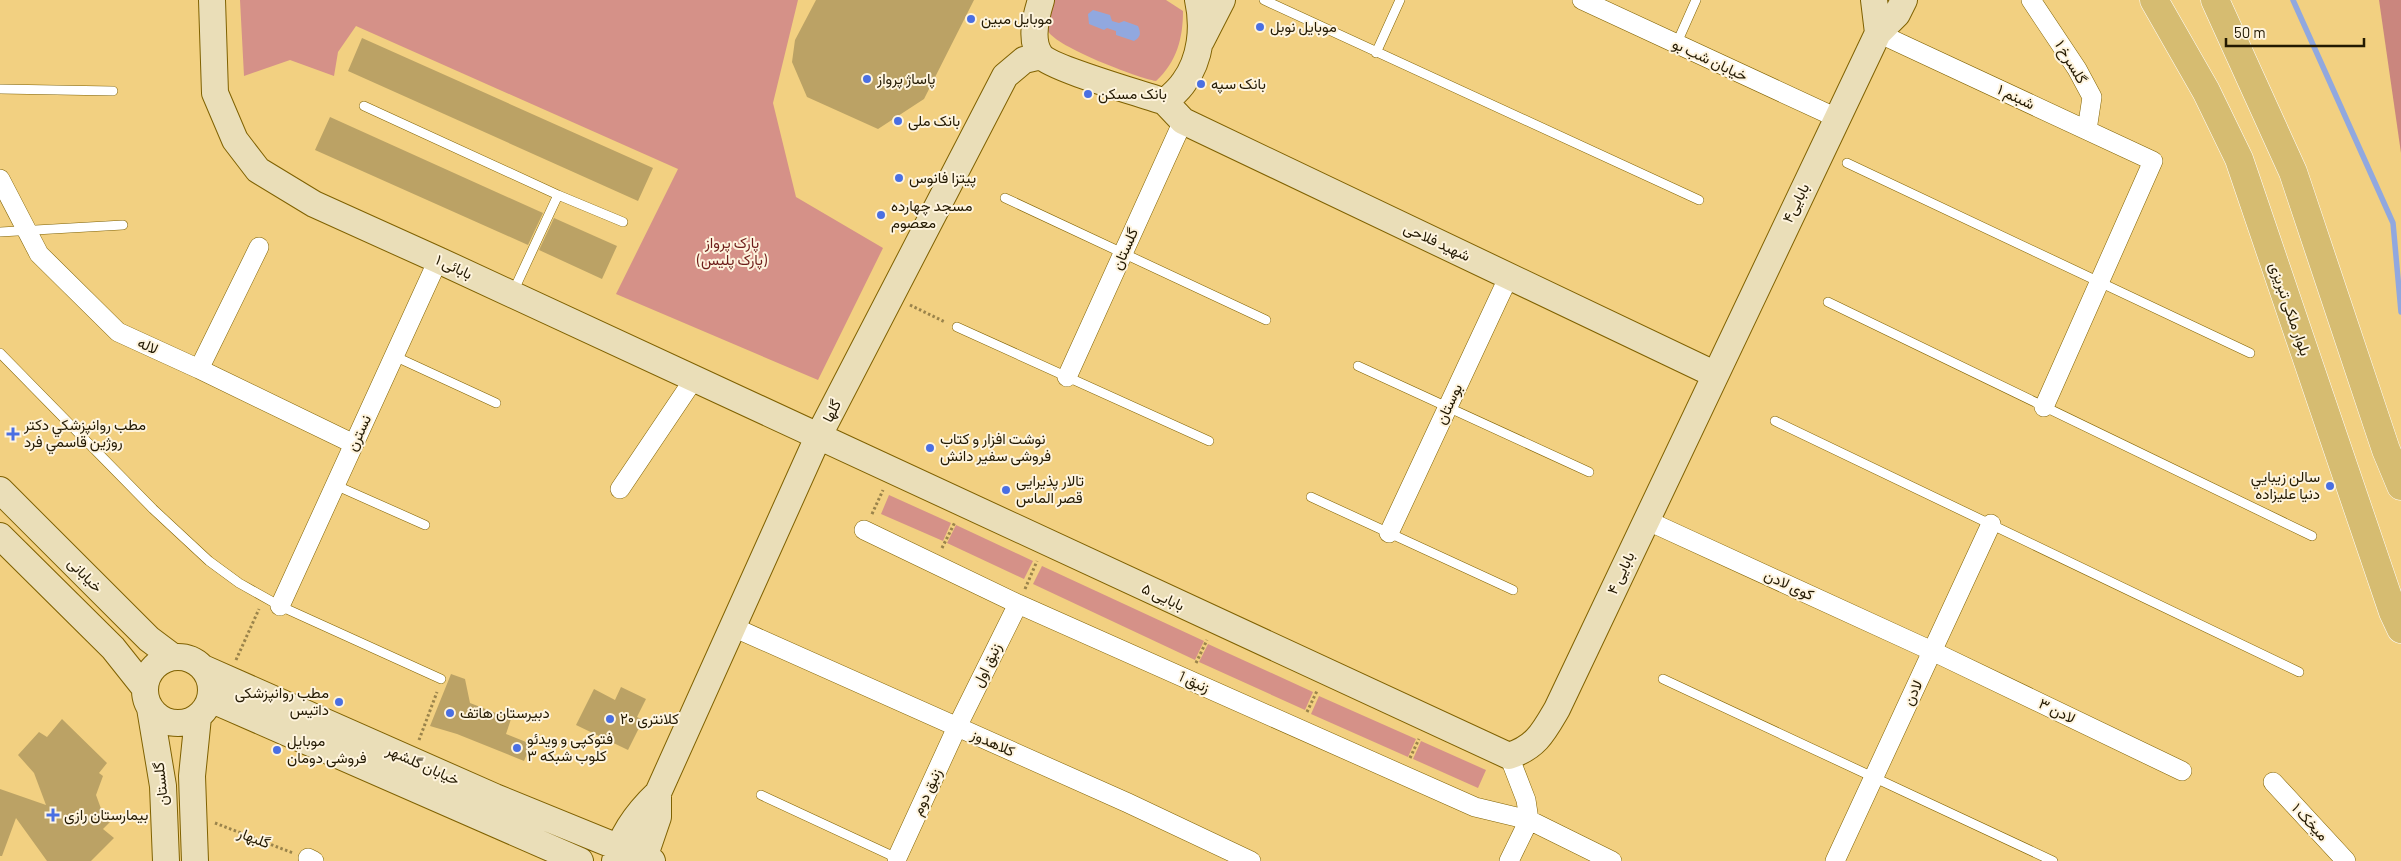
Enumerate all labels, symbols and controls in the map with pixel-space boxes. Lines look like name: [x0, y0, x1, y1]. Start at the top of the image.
place label: موبایل مبین: [981, 9, 1052, 29]
marker: موبایل مبین: [965, 13, 977, 25]
scale bar: [2226, 15, 2364, 47]
place label: موبایل نوبل: [1270, 17, 1337, 36]
marker: موبایل نوبل: [1254, 21, 1266, 33]
text: 50 m: [2234, 23, 2266, 41]
street label: خیابان شب بو: [1670, 34, 1751, 85]
street label: گلسرخ ۱: [2049, 37, 2092, 88]
place label: پاساژ پرواز: [876, 69, 936, 89]
marker: پاساژ پرواز: [861, 73, 873, 85]
place label: بانک سپه: [1211, 74, 1266, 94]
marker: بانک سپه: [1195, 78, 1207, 90]
street label: شبنم ۱: [1994, 80, 2038, 114]
place label: بانک مسکن: [1098, 84, 1167, 104]
marker: بانک مسکن: [1082, 88, 1094, 100]
place label: بانک ملی: [908, 111, 960, 131]
marker: بانک ملی: [892, 115, 904, 127]
place label: پیتزا فانوس: [909, 168, 976, 188]
marker: پیتزا فانوس: [893, 172, 905, 184]
street label: بابایی۴: [1778, 180, 1814, 226]
place label: مسجد چهارده معصوم: [891, 196, 972, 233]
marker: مسجد چهارده معصوم: [875, 209, 887, 221]
street label: شهید فلاحی: [1400, 218, 1474, 266]
street label: گلستان: [1107, 225, 1142, 273]
park label: پارک پرواز (پارک پلیس): [696, 233, 767, 270]
street label: بابائی ۱: [432, 250, 476, 284]
street label: بلوار ملکى تبریزى: [2265, 260, 2315, 358]
street label: لاله: [135, 333, 161, 358]
street label: بوستان: [1431, 380, 1466, 427]
street label: گلها: [818, 396, 845, 425]
street label: نسترن: [342, 412, 375, 454]
place label: مطب روانپزشكي دكتر روژين قاسمي فرد: [23, 415, 146, 455]
marker: مطب روانپزشكي دكتر روژين قاسمي فرد: [6, 427, 20, 441]
place label: نوشت افزار و کتاب فروشی سفیر دانش: [940, 429, 1051, 466]
marker: نوشت افزار و کتاب فروشی سفیر دانش: [924, 442, 936, 454]
place label: سالن زيبايي دنيا عليزاده: [2251, 467, 2320, 503]
place label: تالار پذیرایی قصر الماس: [1016, 471, 1084, 508]
marker: سالن زيبايي دنيا عليزاده: [2324, 480, 2336, 492]
marker: تالار پذیرایی قصر الماس: [1000, 484, 1012, 496]
street label: بابایی ۴: [1602, 548, 1640, 598]
street label: خیابانی: [63, 553, 107, 597]
street label: کوی لادن: [1761, 565, 1817, 605]
street label: ۵ بابایی: [1138, 578, 1188, 616]
street label: زنبق اول: [968, 640, 1006, 690]
street label: زنبق 1: [1175, 666, 1213, 698]
street label: لادن: [1898, 677, 1927, 709]
place label: مطب روانپزشکی داتیس: [235, 683, 329, 720]
street label: لادن ۳: [2036, 694, 2079, 728]
marker: مطب روانپزشکی داتیس: [333, 696, 345, 708]
place label: دبیرستان هاتف: [460, 703, 550, 722]
marker: دبیرستان هاتف: [444, 707, 456, 719]
place label: کلانتری ۲۰: [620, 709, 679, 729]
marker: کلانتری ۲۰: [604, 713, 616, 725]
street label: کلاهدوز: [967, 724, 1018, 761]
place label: فتوکپی و ویدئو کلوب شبکه ۳: [527, 729, 613, 765]
place label: موبایل فروشی دومان: [287, 731, 367, 768]
street label: خیابان گلشهر: [383, 740, 463, 789]
marker: فتوکپی و ویدئو کلوب شبکه ۳: [511, 742, 523, 754]
marker: موبایل فروشی دومان: [271, 744, 283, 756]
street label: گلستان: [149, 761, 172, 807]
street label: زنبق دوم: [907, 765, 947, 819]
street label: میخک ۱: [2288, 799, 2333, 845]
place label: بیمارستان رازی: [64, 805, 148, 825]
marker: بیمارستان رازی: [46, 808, 60, 822]
street label: گلبهار: [234, 822, 273, 852]

